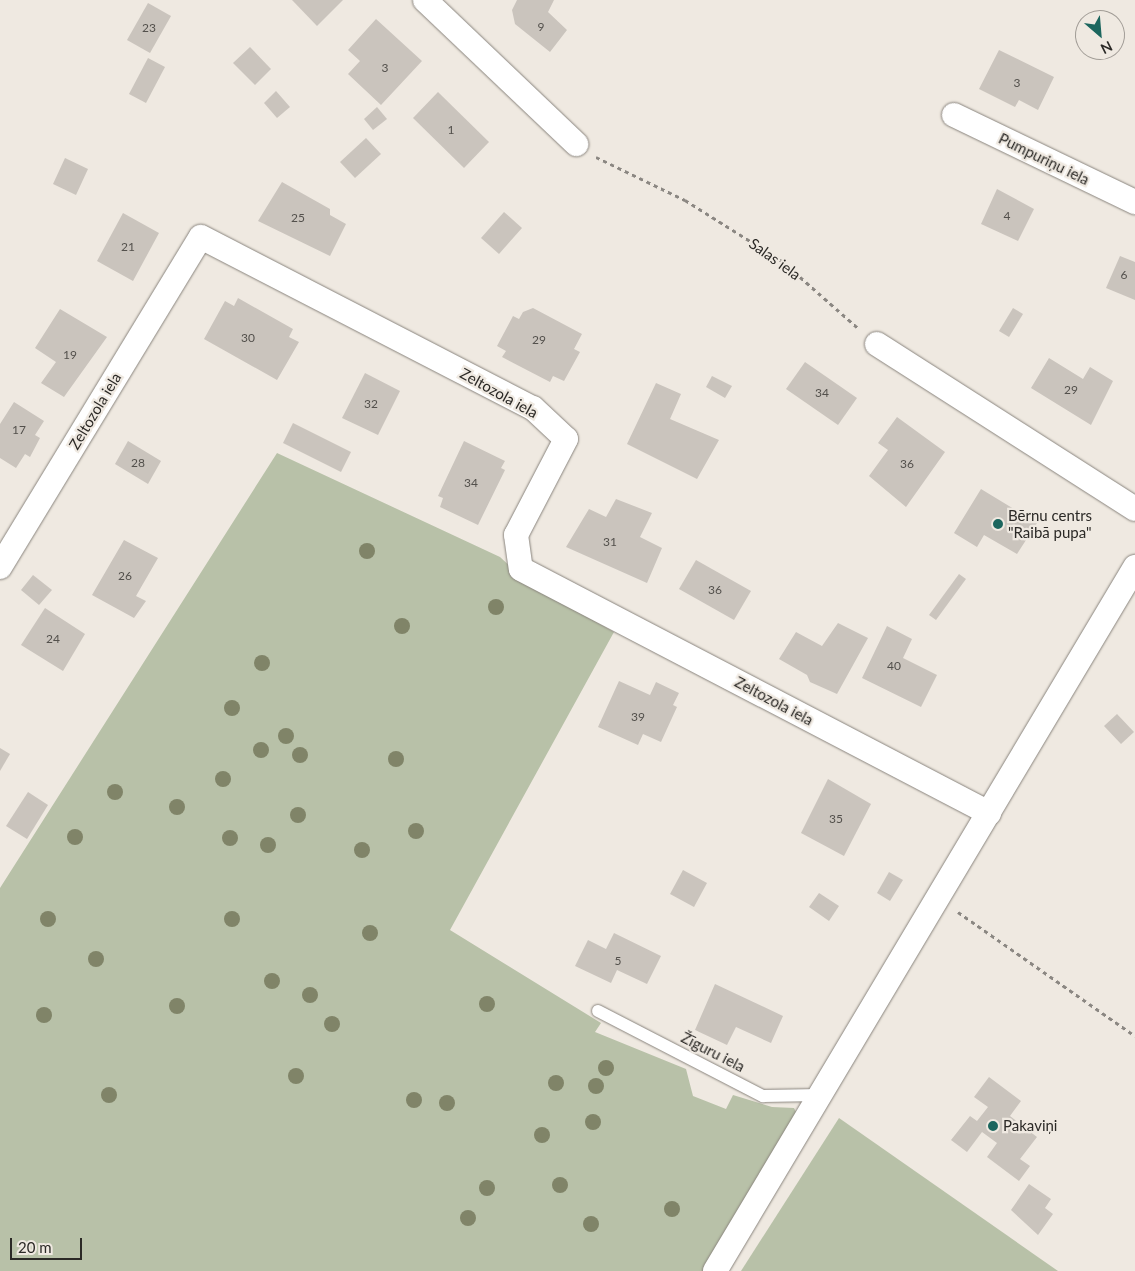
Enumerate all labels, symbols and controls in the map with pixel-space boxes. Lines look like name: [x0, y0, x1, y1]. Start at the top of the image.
north arrow: [1075, 10, 1125, 60]
house number: 9: [538, 20, 544, 34]
house number: 23: [142, 21, 156, 35]
text: N: [1098, 38, 1115, 58]
house number: 3: [382, 61, 388, 75]
house number: 3: [1014, 76, 1020, 90]
house number: 1: [448, 123, 454, 137]
street label: Pumpuriņu iela: [996, 129, 1092, 189]
house number: 4: [1004, 209, 1010, 223]
house number: 25: [291, 211, 305, 225]
street label: Salas iela: [746, 234, 804, 284]
house number: 21: [121, 240, 135, 254]
house number: 6: [1121, 268, 1127, 282]
house number: 30: [241, 331, 255, 345]
house number: 29: [532, 333, 546, 347]
house number: 19: [63, 348, 77, 362]
street label: Zeltozola iela: [457, 364, 541, 422]
street label: Zeltozola iela: [65, 369, 125, 453]
house number: 29: [1064, 383, 1078, 397]
house number: 34: [815, 386, 829, 400]
house number: 32: [364, 397, 378, 411]
house number: 17: [12, 423, 26, 437]
house number: 28: [131, 456, 145, 470]
house number: 36: [900, 457, 914, 471]
house number: 34: [464, 476, 478, 490]
place label: Bērnu centrs "Raibā pupa": [1008, 506, 1092, 541]
marker: Bērnu centrs "Raibā pupa": [992, 518, 1004, 530]
house number: 31: [603, 535, 617, 549]
house number: 26: [118, 569, 132, 583]
house number: 36: [708, 583, 722, 597]
house number: 24: [46, 632, 60, 646]
house number: 40: [887, 659, 901, 673]
street label: Zeltozola iela: [732, 673, 816, 729]
house number: 39: [631, 710, 645, 724]
house number: 35: [829, 812, 843, 826]
house number: 5: [615, 954, 621, 968]
street label: Žīguru iela: [678, 1028, 748, 1076]
place label: Pakaviņi: [1003, 1117, 1057, 1135]
marker: Pakaviņi: [987, 1120, 999, 1132]
scale bar: [12, 1228, 85, 1260]
text: 20 m: [18, 1238, 52, 1256]

